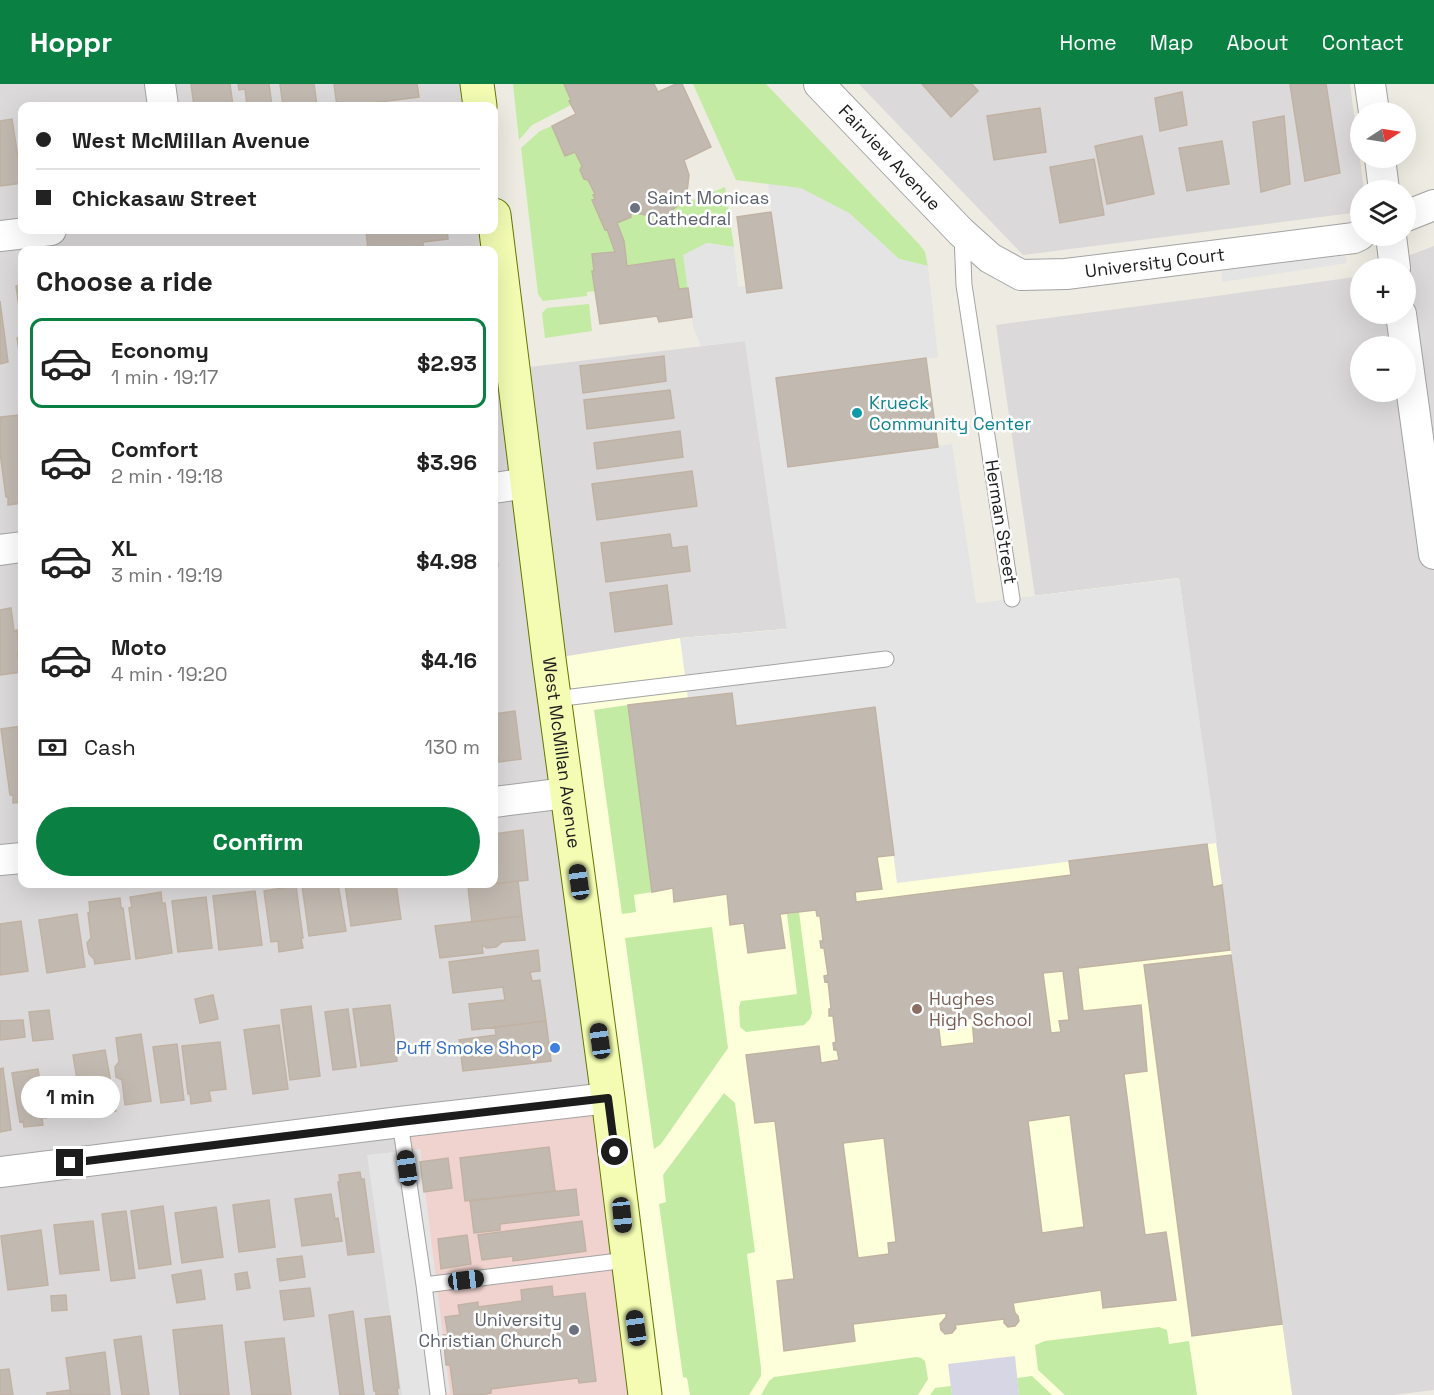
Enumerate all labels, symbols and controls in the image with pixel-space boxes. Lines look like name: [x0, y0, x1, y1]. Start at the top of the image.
text: Hoppr: [30, 24, 112, 60]
text: Home: [1059, 29, 1117, 56]
text: Map: [1150, 29, 1194, 56]
text: About: [1227, 29, 1289, 56]
text: Contact: [1322, 29, 1404, 56]
street label: Fairview Avenue: [834, 99, 946, 215]
north arrow: [1350, 102, 1416, 168]
map controls: [1350, 102, 1416, 402]
text: West McMillan Avenue: [72, 126, 310, 154]
button: layers: [1350, 180, 1416, 246]
text: Chickasaw Street: [72, 184, 257, 212]
place label: Saint Monicas Cathedral: [647, 186, 769, 230]
marker: Saint Monicas Cathedral: [628, 201, 642, 215]
street label: University Court: [1084, 242, 1226, 283]
button: +: [1350, 258, 1416, 324]
text: Choose a ride: [36, 264, 213, 299]
icon: car: [39, 336, 93, 390]
text: Economy: [111, 336, 209, 364]
button: −: [1350, 336, 1416, 402]
text: $2.93: [417, 349, 477, 377]
text: 1 min · 19:17: [111, 364, 218, 390]
place label: Krueck Community Center: [869, 391, 1031, 435]
marker: Krueck Community Center: [850, 406, 864, 420]
icon: car: [39, 435, 93, 489]
text: Comfort: [111, 435, 199, 463]
text: $3.96: [417, 448, 477, 476]
street label: Herman Street: [980, 458, 1023, 586]
text: 2 min · 19:18: [111, 463, 223, 489]
icon: car: [39, 534, 93, 588]
text: XL: [111, 534, 137, 562]
text: $4.98: [416, 547, 477, 575]
text: 3 min · 19:19: [111, 562, 223, 588]
icon: car: [39, 633, 93, 687]
text: Moto: [111, 633, 167, 661]
text: $4.16: [421, 646, 477, 674]
street label: West McMillan Avenue: [538, 656, 586, 850]
text: 4 min · 19:20: [111, 661, 228, 687]
icon: cash: [36, 731, 69, 764]
text: Cash: [84, 733, 136, 761]
text: 130 m: [424, 734, 480, 760]
button: Confirm: [36, 807, 480, 876]
car: [568, 863, 590, 901]
place label: Hughes High School: [929, 987, 1032, 1031]
marker: Hughes High School: [910, 1002, 924, 1016]
car: [589, 1022, 611, 1060]
place label: Puff Smoke Shop: [396, 1036, 543, 1059]
marker: Puff Smoke Shop: [548, 1041, 562, 1055]
callout: 1 min: [20, 1076, 119, 1118]
text: 1 min: [46, 1084, 95, 1110]
route start: [601, 1138, 628, 1165]
route end: [56, 1149, 83, 1176]
car: [396, 1149, 418, 1187]
car: [611, 1196, 633, 1234]
car: [447, 1269, 485, 1291]
place label: University Christian Church: [419, 1308, 562, 1352]
car: [625, 1309, 647, 1347]
marker: University Christian Church: [567, 1323, 581, 1337]

